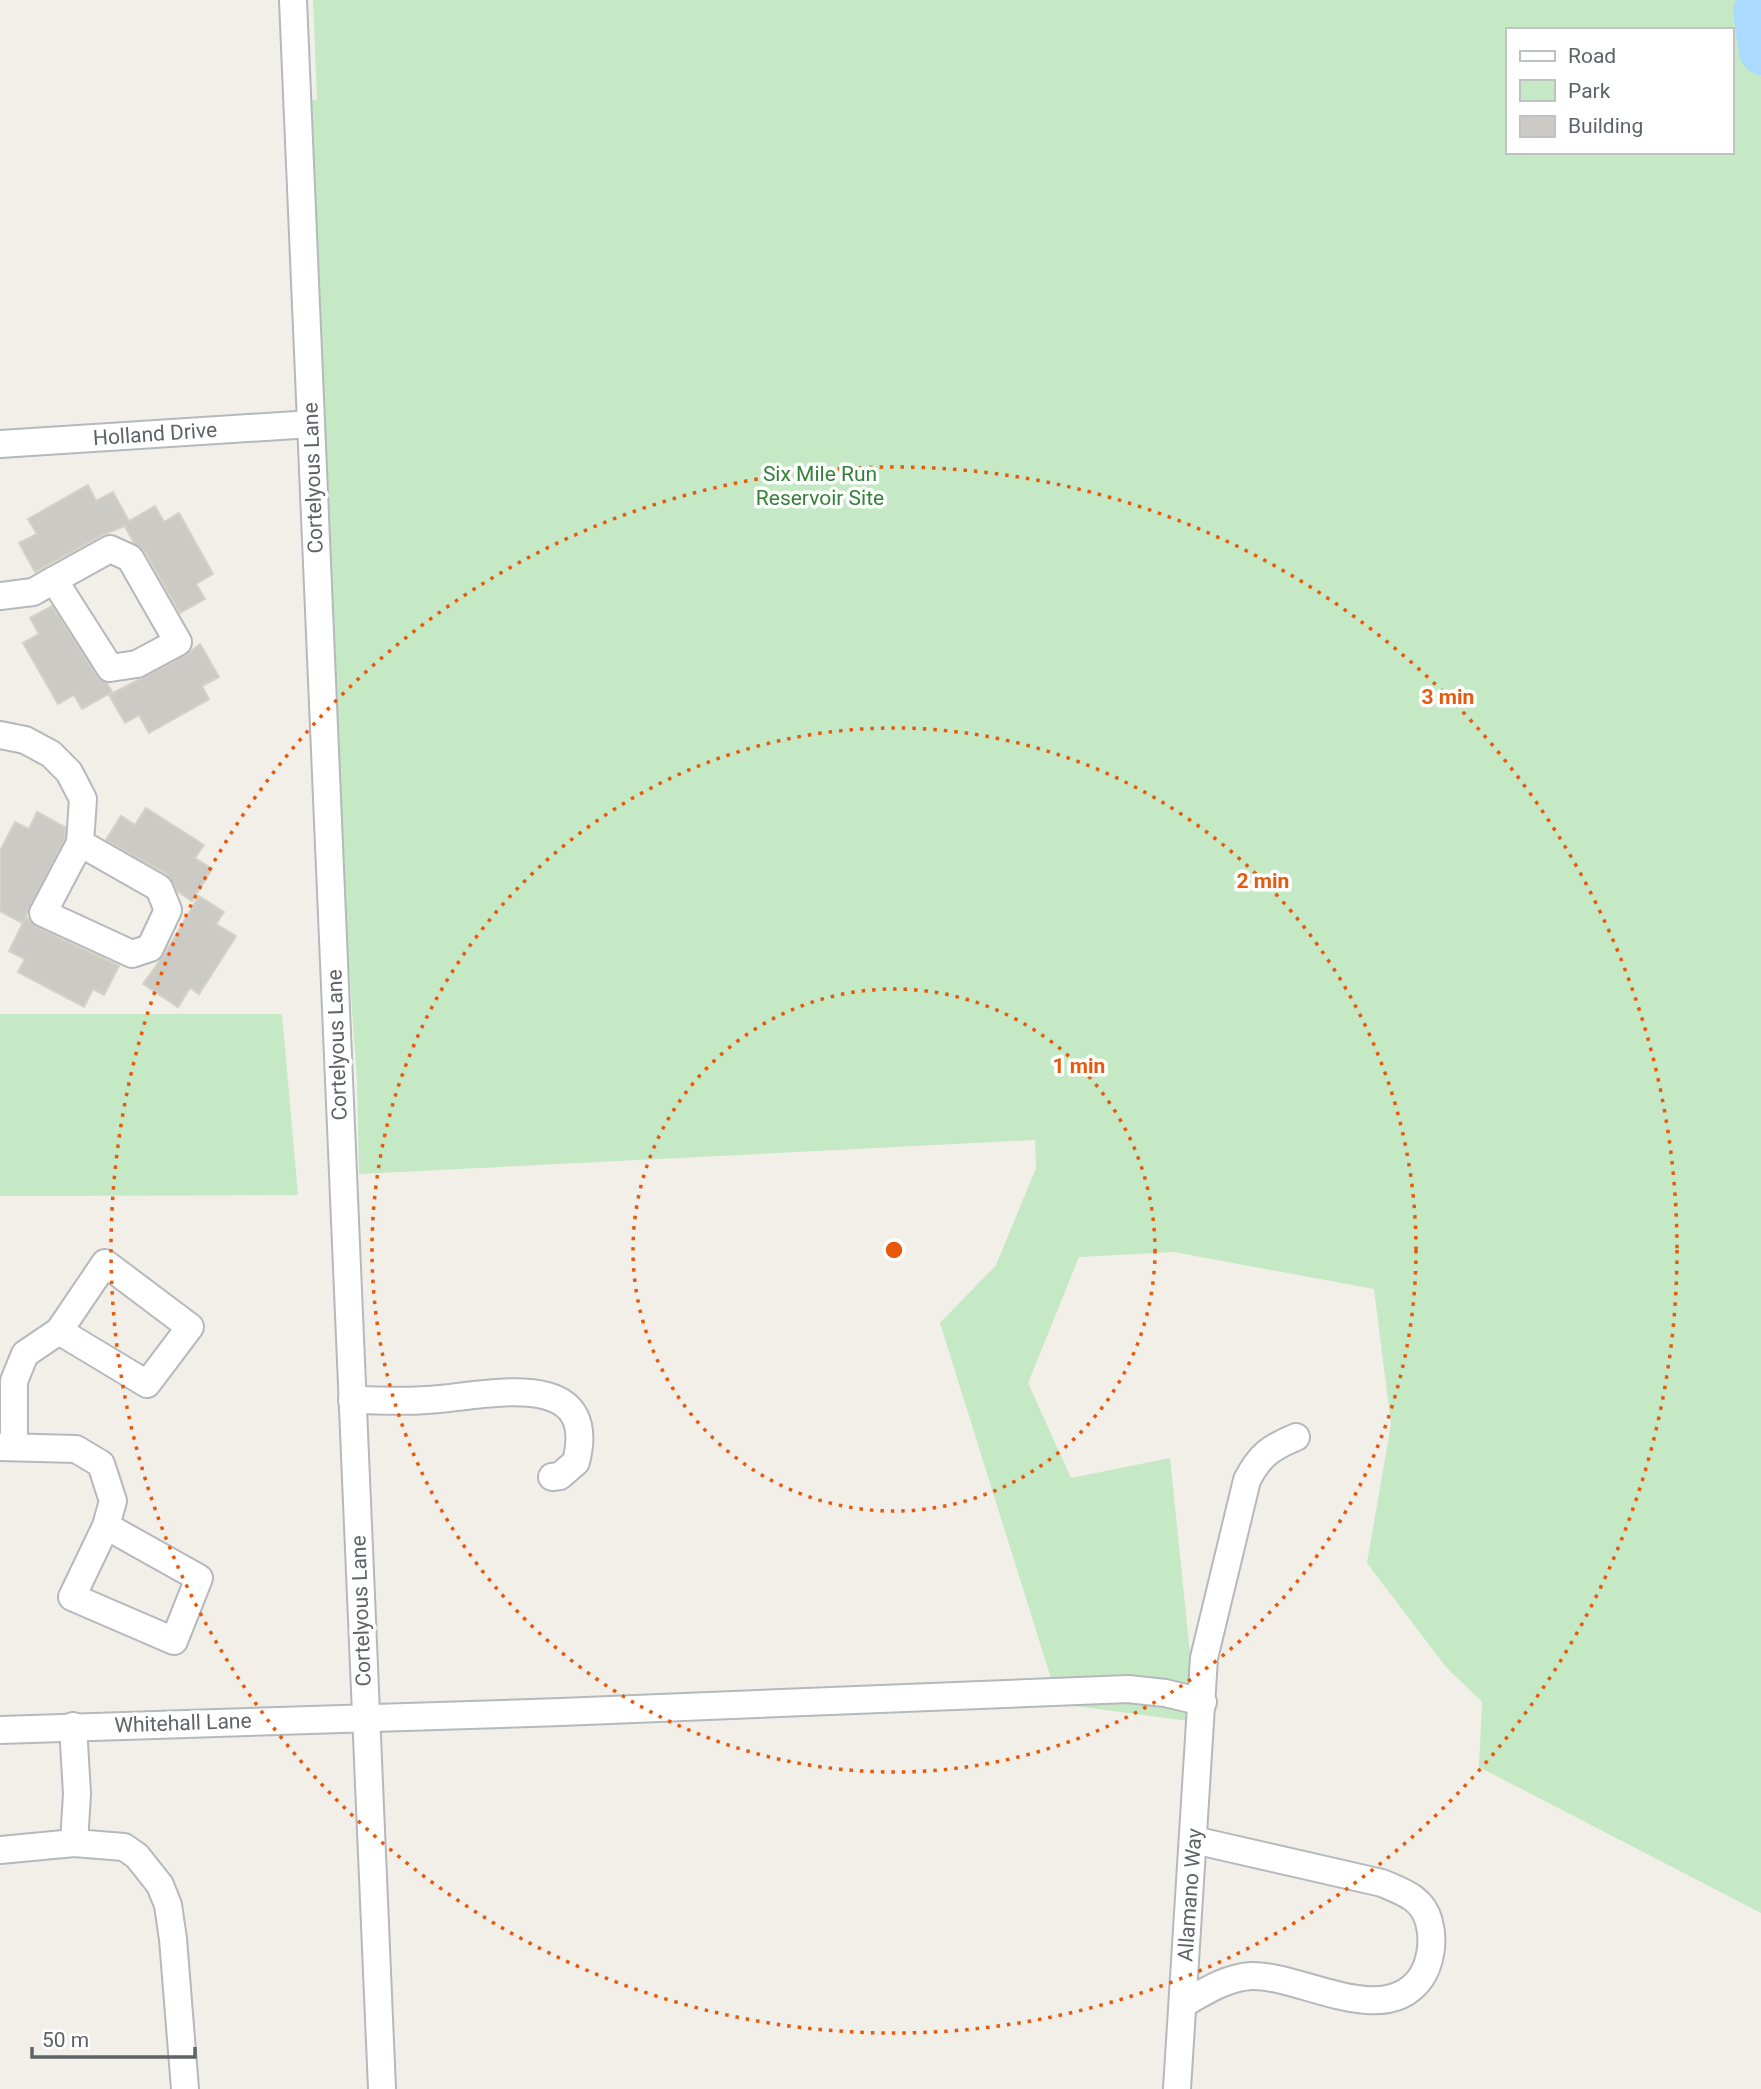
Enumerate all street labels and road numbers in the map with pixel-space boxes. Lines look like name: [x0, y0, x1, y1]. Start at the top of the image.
street label: Cortelyous Lane: [298, 402, 328, 554]
street label: Holland Drive: [92, 418, 218, 450]
street label: Cortelyous Lane: [322, 969, 352, 1121]
street label: Cortelyous Lane: [346, 1535, 376, 1687]
street label: Whitehall Lane: [114, 1709, 252, 1737]
street label: Allamano Way: [1173, 1828, 1207, 1962]

